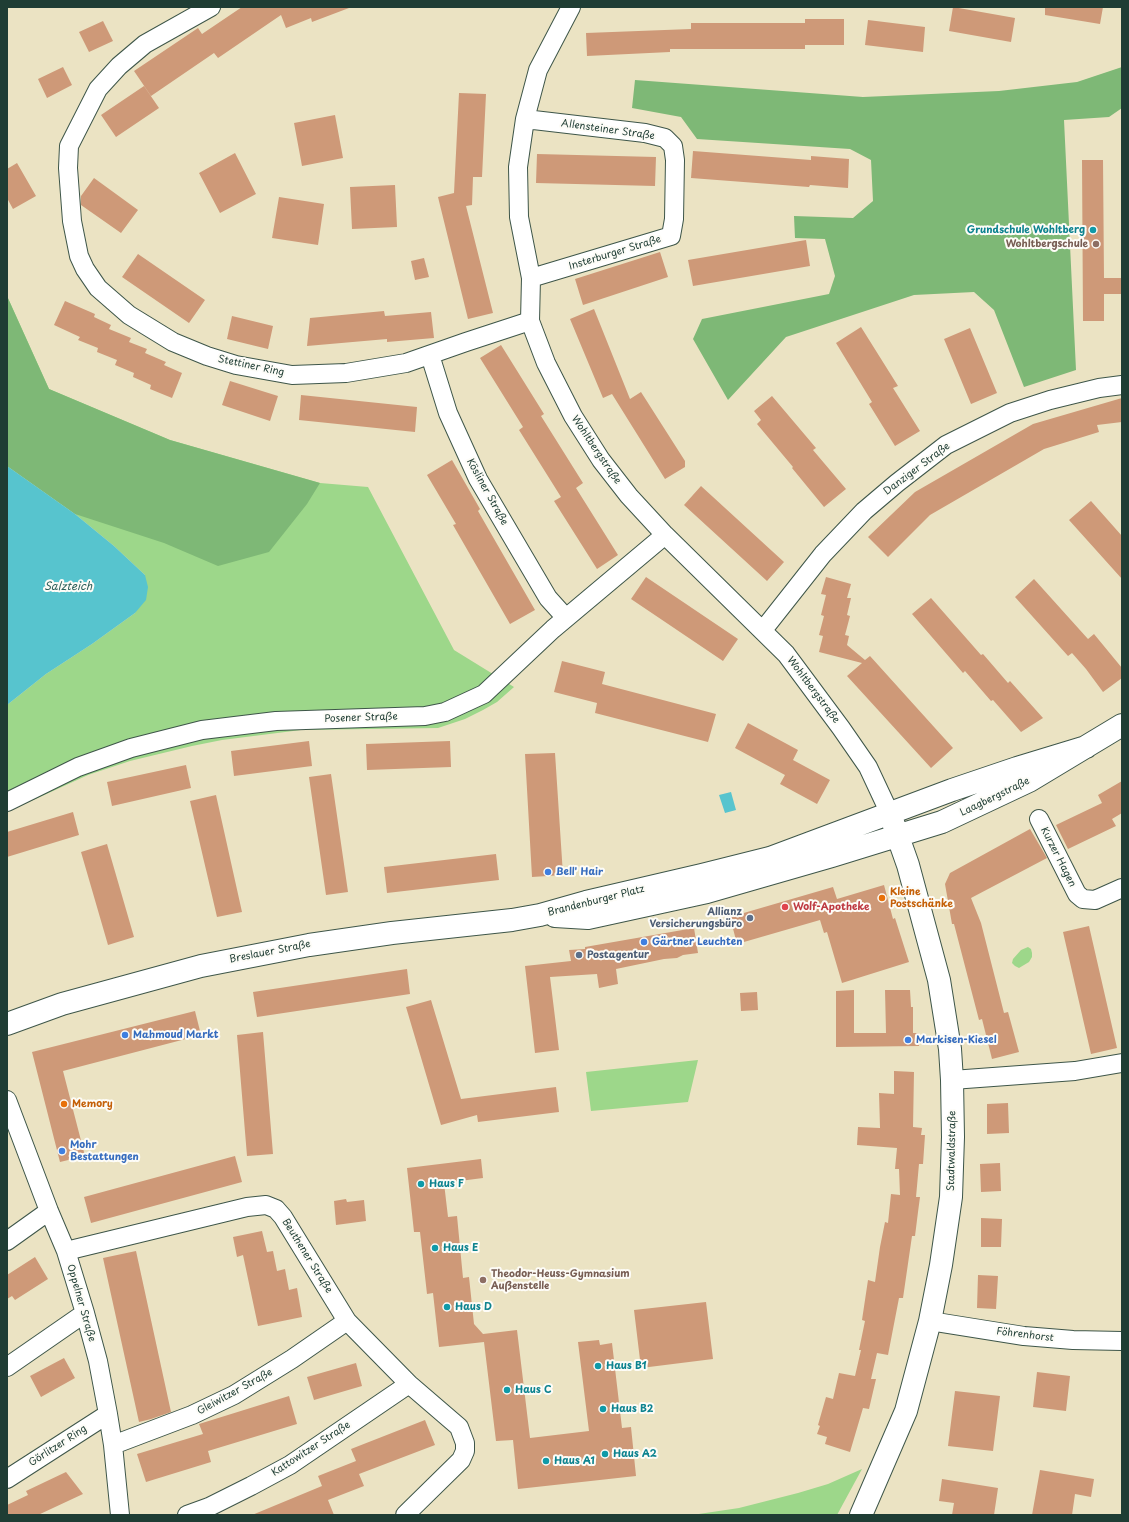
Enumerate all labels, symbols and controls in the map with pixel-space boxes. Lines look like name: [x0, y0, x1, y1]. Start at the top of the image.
street label: Allensteiner Straße: [560, 117, 656, 143]
place label: Grundschule Wohltberg: [967, 224, 1085, 236]
marker: Grundschule Wohltberg: [1088, 225, 1098, 235]
street label: Insterburger Straße: [567, 233, 663, 273]
place label: Wohltbergschule: [1006, 238, 1088, 250]
marker: Wohltbergschule: [1091, 239, 1101, 249]
street label: Stettiner Ring: [217, 353, 285, 379]
street label: Wohltbergstraße: [569, 413, 623, 487]
street label: Danziger Straße: [882, 440, 952, 498]
street label: Kösliner Straße: [464, 456, 510, 528]
water label: Salzteich: [44, 580, 92, 594]
street label: Wohltbergstraße: [784, 654, 842, 726]
street label: Posener Straße: [324, 711, 398, 725]
street label: Laagbergstraße: [958, 775, 1032, 819]
street label: Kurzer Hagen: [1038, 825, 1078, 889]
place label: Bell' Hair: [556, 866, 603, 878]
marker: Bell' Hair: [543, 867, 553, 877]
street label: Brandenburger Platz: [546, 883, 646, 919]
place label: Kleine Postschänke: [890, 886, 953, 910]
marker: Kleine Postschänke: [877, 893, 887, 903]
place label: Wolf-Apotheke: [793, 901, 869, 913]
marker: Wolf-Apotheke: [780, 902, 790, 912]
place label: Allianz Versicherungsbüro: [650, 906, 742, 930]
marker: Allianz Versicherungsbüro: [745, 913, 755, 923]
place label: Gärtner Leuchten: [652, 936, 742, 948]
marker: Gärtner Leuchten: [639, 937, 649, 947]
street label: Breslauer Straße: [228, 938, 312, 966]
place label: Postagentur: [587, 949, 649, 961]
marker: Postagentur: [574, 950, 584, 960]
place label: Mahmoud Markt: [133, 1029, 219, 1041]
marker: Mahmoud Markt: [120, 1030, 130, 1040]
place label: Markisen-Kiesel: [916, 1034, 997, 1046]
marker: Markisen-Kiesel: [903, 1035, 913, 1045]
place label: Memory: [72, 1098, 113, 1110]
marker: Memory: [59, 1099, 69, 1109]
street label: Stadtwaldstraße: [945, 1111, 959, 1191]
place label: Mohr Bestattungen: [70, 1139, 139, 1162]
marker: Mohr Bestattungen: [57, 1146, 67, 1156]
place label: Haus F: [429, 1178, 464, 1190]
marker: Haus F: [416, 1179, 426, 1189]
street label: Beuthener Straße: [279, 1217, 335, 1295]
place label: Haus E: [443, 1242, 478, 1254]
marker: Haus E: [430, 1243, 440, 1253]
street label: Oppelner Straße: [64, 1263, 98, 1343]
place label: Theodor-Heuss-Gymnasium Außenstelle: [491, 1268, 630, 1292]
marker: Theodor-Heuss-Gymnasium Außenstelle: [478, 1275, 488, 1285]
place label: Haus D: [455, 1301, 492, 1313]
marker: Haus D: [442, 1302, 452, 1312]
street label: Föhrenhorst: [996, 1326, 1054, 1344]
place label: Haus B1: [606, 1360, 647, 1372]
marker: Haus B1: [593, 1361, 603, 1371]
street label: Gleiwitzer Straße: [195, 1366, 275, 1418]
place label: Haus C: [515, 1384, 552, 1396]
marker: Haus C: [502, 1385, 512, 1395]
place label: Haus B2: [611, 1403, 653, 1415]
marker: Haus B2: [598, 1404, 608, 1414]
street label: Kattowitzer Straße: [269, 1419, 353, 1479]
street label: Görlitzer Ring: [27, 1423, 89, 1469]
place label: Haus A2: [613, 1448, 657, 1460]
marker: Haus A2: [600, 1449, 610, 1459]
place label: Haus A1: [554, 1455, 595, 1467]
marker: Haus A1: [541, 1456, 551, 1466]

